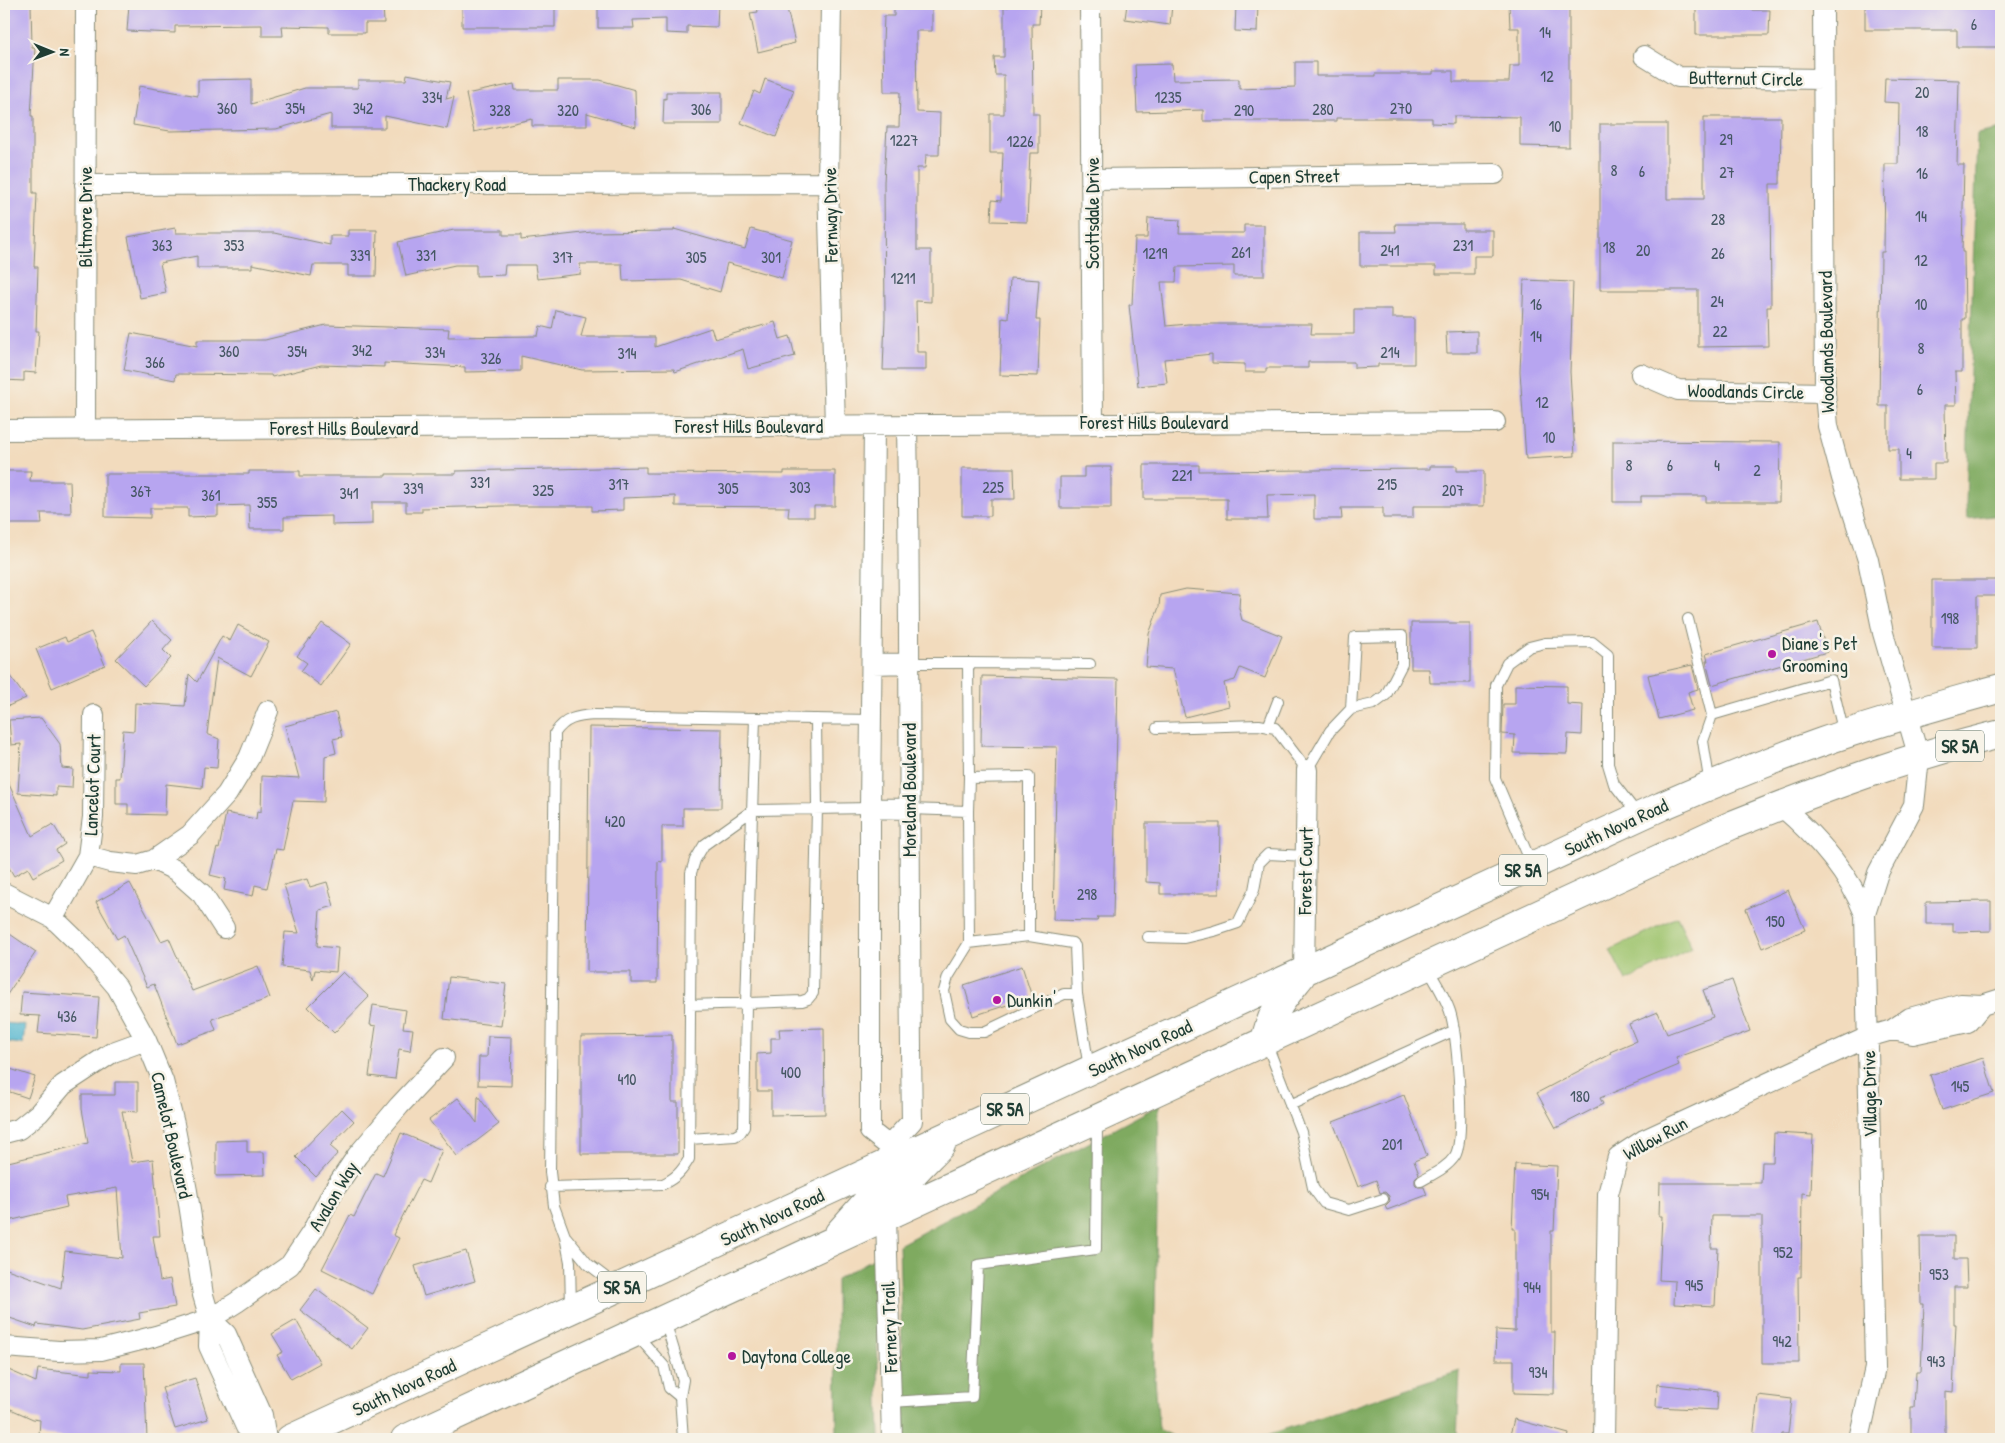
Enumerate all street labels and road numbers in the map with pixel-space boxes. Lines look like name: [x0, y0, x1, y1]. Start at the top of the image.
street label: Butternut Circle: [1689, 64, 1804, 92]
street label: Scottsdale Drive: [1079, 157, 1105, 269]
street label: Capen Street: [1248, 162, 1340, 190]
street label: Biltmore Drive: [72, 166, 98, 268]
street label: Fernway Drive: [816, 167, 844, 264]
street label: Thackery Road: [408, 171, 507, 197]
street label: Woodlands Boulevard: [1812, 270, 1840, 413]
street label: Woodlands Circle: [1687, 377, 1805, 405]
street label: Forest Hills Boulevard: [1079, 409, 1229, 435]
street label: Forest Hills Boulevard: [674, 413, 824, 439]
street label: Forest Hills Boulevard: [269, 415, 419, 441]
street label: Moreland Boulevard: [896, 722, 922, 857]
road number: SR 5A: [1936, 730, 1984, 761]
street label: Lancelot Court: [77, 734, 107, 836]
street label: South Nova Road: [1560, 791, 1672, 862]
street label: Forest Court: [1291, 827, 1319, 916]
road number: SR 5A: [1499, 854, 1547, 886]
street label: South Nova Road: [1084, 1012, 1196, 1083]
street label: Village Drive: [1855, 1050, 1883, 1138]
street label: Camelot Boulevard: [145, 1069, 199, 1201]
road number: SR 5A: [981, 1094, 1029, 1124]
street label: Willow Run: [1618, 1110, 1692, 1166]
street label: Avalon Way: [302, 1156, 364, 1236]
street label: South Nova Road: [716, 1181, 828, 1252]
road number: SR 5A: [598, 1272, 646, 1302]
street label: Fernery Trail: [874, 1280, 904, 1374]
street label: South Nova Road: [348, 1351, 460, 1422]

